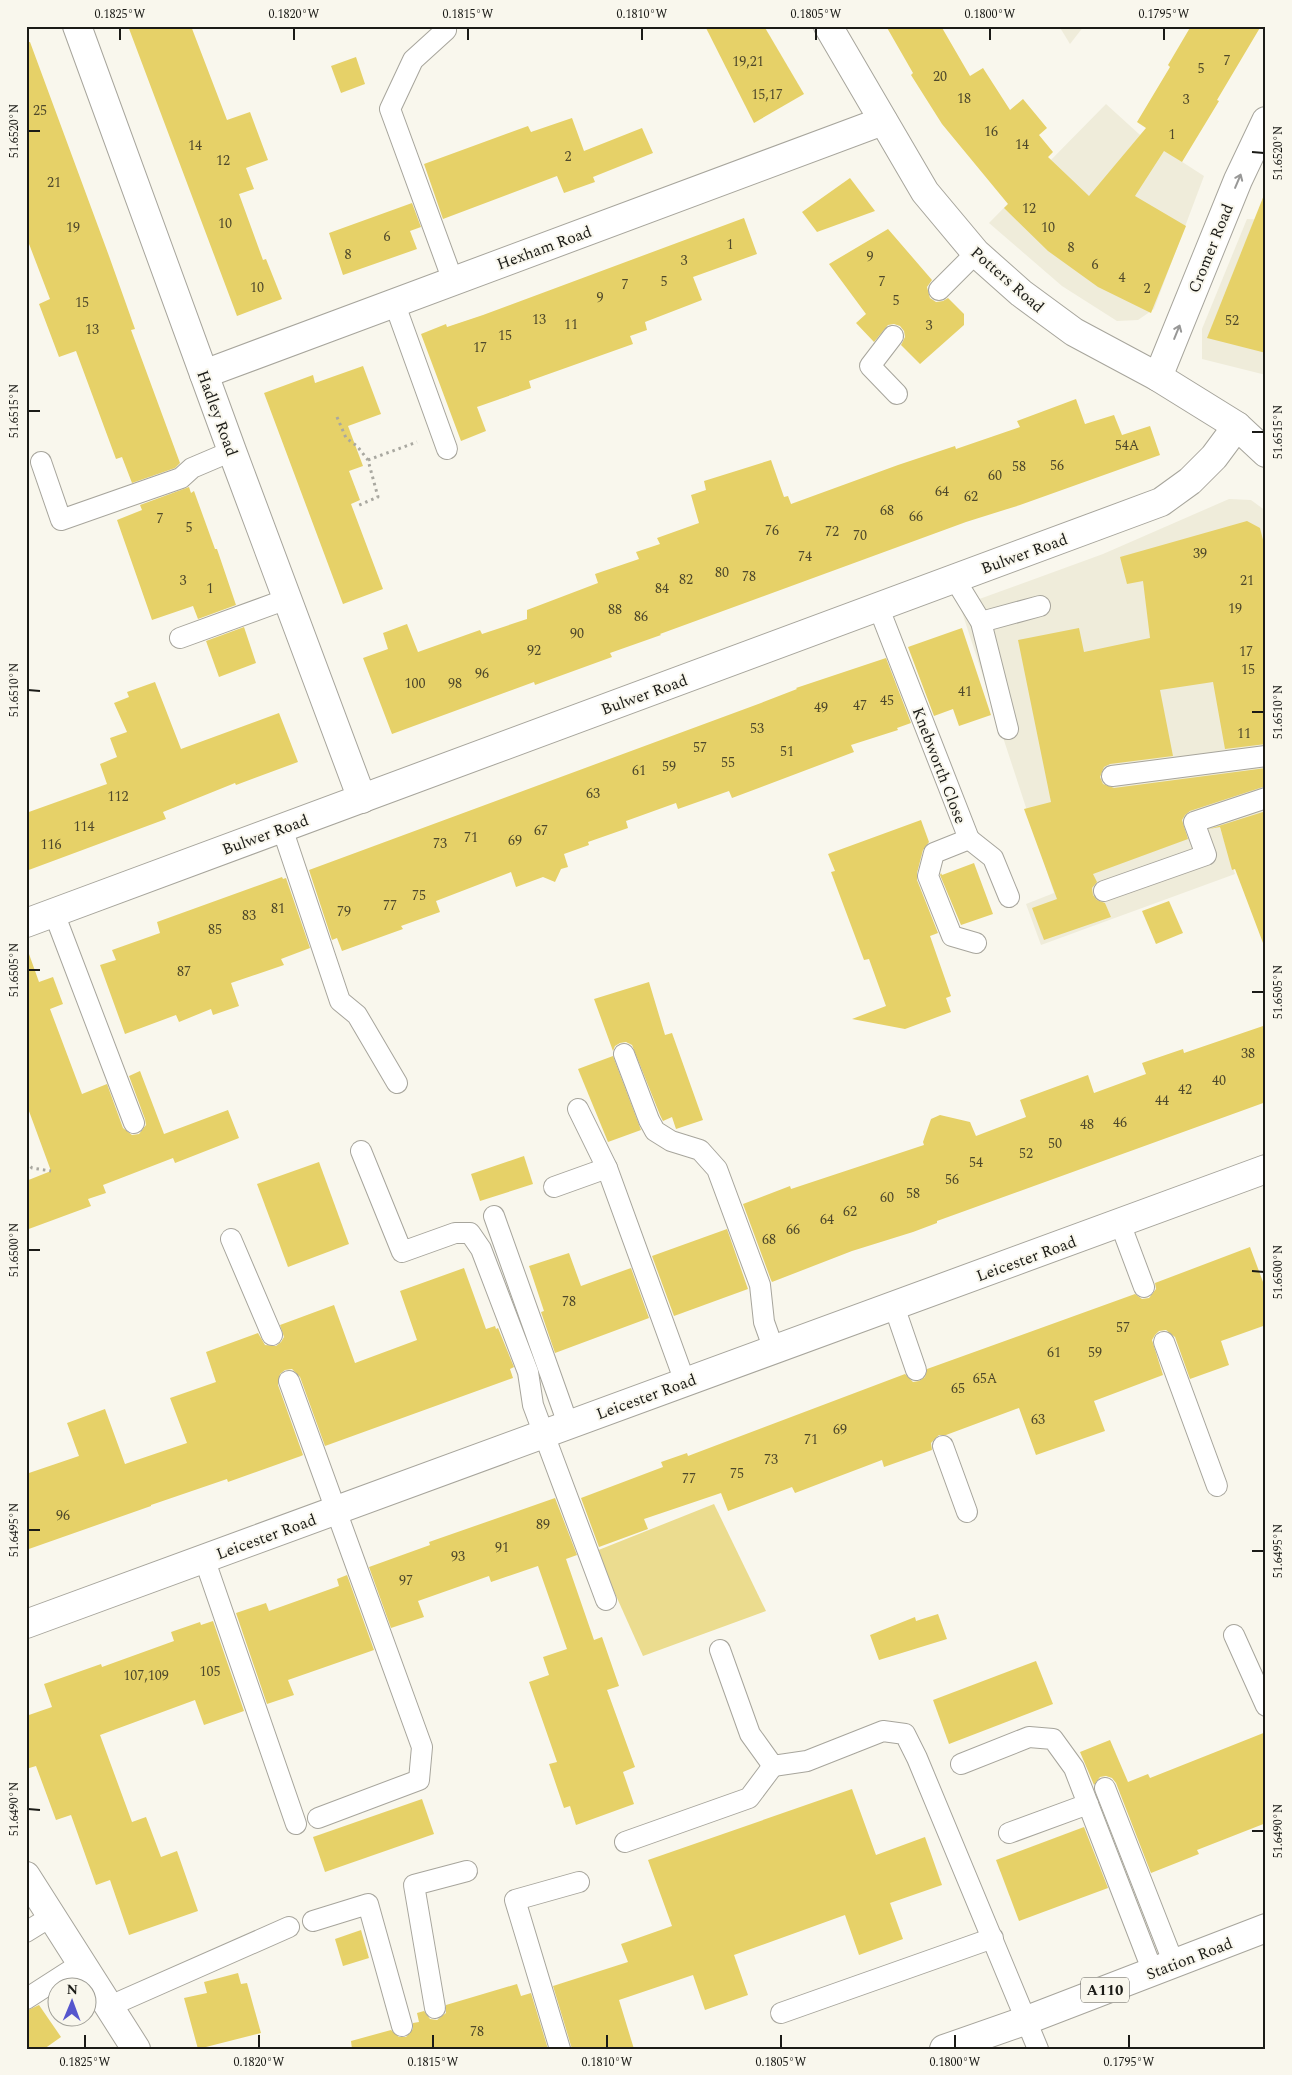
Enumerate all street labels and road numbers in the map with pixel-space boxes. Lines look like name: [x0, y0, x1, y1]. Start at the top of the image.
street label: Cromer Road: [1182, 200, 1240, 297]
street label: Hexham Road: [494, 220, 595, 276]
street label: Potters Road: [965, 241, 1050, 319]
street label: Hadley Road: [190, 367, 244, 460]
street label: Bulwer Road: [978, 527, 1071, 581]
street label: Bulwer Road: [598, 668, 691, 722]
street label: Knebworth Close: [906, 704, 972, 827]
street label: Bulwer Road: [219, 808, 312, 862]
street label: Leicester Road: [973, 1230, 1080, 1288]
street label: Leicester Road: [593, 1368, 700, 1426]
street label: Leicester Road: [213, 1508, 320, 1566]
street label: Station Road: [1143, 1931, 1236, 1986]
road number: A110: [1081, 1978, 1129, 2002]

